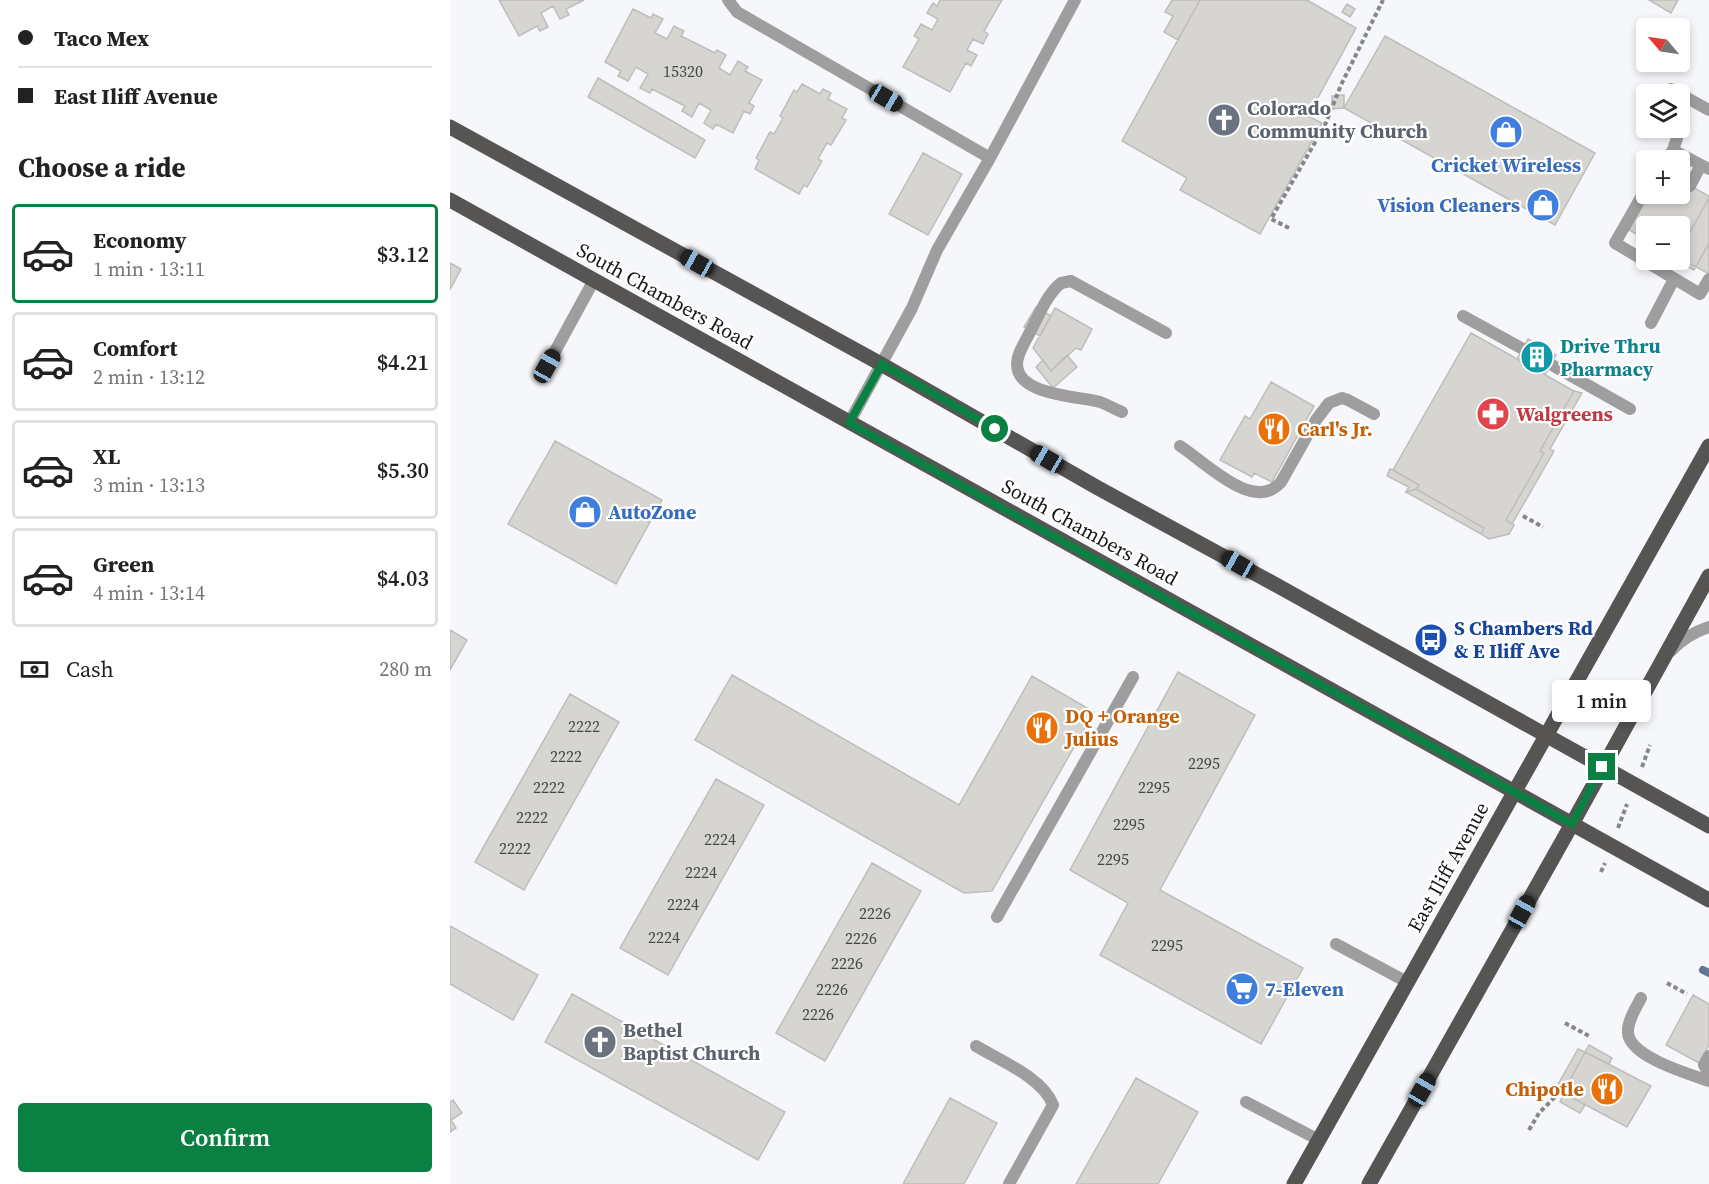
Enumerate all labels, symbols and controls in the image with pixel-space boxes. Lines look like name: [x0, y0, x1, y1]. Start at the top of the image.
north arrow: [1636, 18, 1690, 72]
map controls: [1636, 18, 1690, 270]
text: Taco Mex: [54, 23, 149, 53]
house number: 15320: [663, 60, 703, 82]
text: East Iliff Avenue: [54, 81, 218, 111]
car: [866, 81, 906, 115]
button: layers: [1636, 84, 1690, 138]
place label: Colorado Community Church: [1247, 94, 1428, 145]
church icon: Colorado Community Church: [1206, 102, 1242, 138]
shop icon: Cricket Wireless: [1488, 114, 1524, 150]
text: Choose a ride: [18, 149, 186, 186]
button: +: [1636, 150, 1690, 204]
place label: Cricket Wireless: [1431, 151, 1581, 179]
shop icon: Vision Cleaners: [1525, 187, 1561, 223]
place label: Vision Cleaners: [1377, 191, 1520, 219]
button: −: [1636, 216, 1690, 270]
text: Economy: [93, 225, 187, 255]
icon: car: [21, 227, 75, 281]
street label: South Chambers Road: [572, 236, 759, 356]
text: $3.12: [377, 239, 429, 269]
car: [677, 246, 717, 280]
text: 1 min · 13:11: [93, 255, 205, 283]
place label: Drive Thru Pharmacy: [1560, 332, 1661, 383]
text: Comfort: [93, 333, 177, 363]
icon: car: [21, 335, 75, 389]
building icon: Drive Thru Pharmacy: [1519, 339, 1555, 375]
car: [530, 346, 564, 386]
text: $4.21: [377, 347, 429, 377]
text: 2 min · 13:12: [93, 363, 205, 391]
pharmacy icon: Walgreens: [1475, 396, 1511, 432]
place label: Walgreens: [1516, 400, 1613, 428]
restaurant icon: Carl's Jr.: [1256, 411, 1292, 447]
route start: [981, 415, 1008, 442]
place label: Carl's Jr.: [1297, 415, 1373, 443]
text: XL: [93, 441, 120, 471]
car: [1027, 442, 1067, 476]
icon: car: [21, 443, 75, 497]
text: $5.30: [377, 455, 429, 485]
text: 3 min · 13:13: [93, 471, 205, 499]
street label: South Chambers Road: [997, 472, 1184, 592]
shop icon: AutoZone: [567, 494, 603, 530]
place label: AutoZone: [608, 498, 696, 526]
car: [1218, 547, 1258, 581]
text: Green: [93, 549, 154, 579]
icon: car: [21, 551, 75, 605]
text: $4.03: [377, 563, 429, 593]
text: 4 min · 13:14: [93, 579, 205, 607]
place label: S Chambers Rd & E Iliff Ave: [1454, 614, 1593, 665]
bus stop icon: S Chambers Rd & E Iliff Ave: [1413, 622, 1449, 658]
icon: cash: [18, 653, 51, 686]
text: Cash: [66, 654, 114, 684]
text: 280 m: [379, 655, 432, 683]
callout: 1 min: [1552, 680, 1652, 722]
text: 1 min: [1576, 687, 1627, 715]
place label: DQ + Orange Julius: [1063, 702, 1180, 753]
restaurant icon: DQ + Orange Julius: [1024, 710, 1060, 746]
house number: 2222: [568, 715, 600, 737]
house number: 2222: [550, 745, 582, 767]
house number: 2295: [1188, 752, 1220, 774]
route end: [1588, 753, 1615, 780]
house number: 2222: [533, 776, 565, 798]
house number: 2295: [1138, 776, 1170, 798]
street label: East Iliff Avenue: [1401, 797, 1495, 937]
house number: 2222: [516, 806, 548, 828]
house number: 2295: [1113, 813, 1145, 835]
house number: 2224: [704, 828, 736, 850]
house number: 2222: [499, 837, 531, 859]
house number: 2295: [1097, 848, 1129, 870]
house number: 2224: [685, 861, 717, 883]
car: [1505, 892, 1539, 932]
house number: 2224: [667, 893, 699, 915]
house number: 2226: [859, 902, 891, 924]
house number: 2224: [648, 926, 680, 948]
house number: 2226: [845, 927, 877, 949]
house number: 2295: [1151, 934, 1183, 956]
house number: 2226: [831, 952, 863, 974]
supermarket icon: 7-Eleven: [1224, 971, 1260, 1007]
place label: 7-Eleven: [1265, 975, 1344, 1003]
house number: 2226: [816, 978, 848, 1000]
house number: 2226: [802, 1003, 834, 1025]
place label: Bethel Baptist Church: [623, 1016, 760, 1067]
church icon: Bethel Baptist Church: [582, 1024, 618, 1060]
car: [1405, 1070, 1439, 1110]
restaurant icon: Chipotle: [1589, 1071, 1625, 1107]
place label: Chipotle: [1505, 1075, 1584, 1103]
button: Confirm: [18, 1103, 432, 1172]

